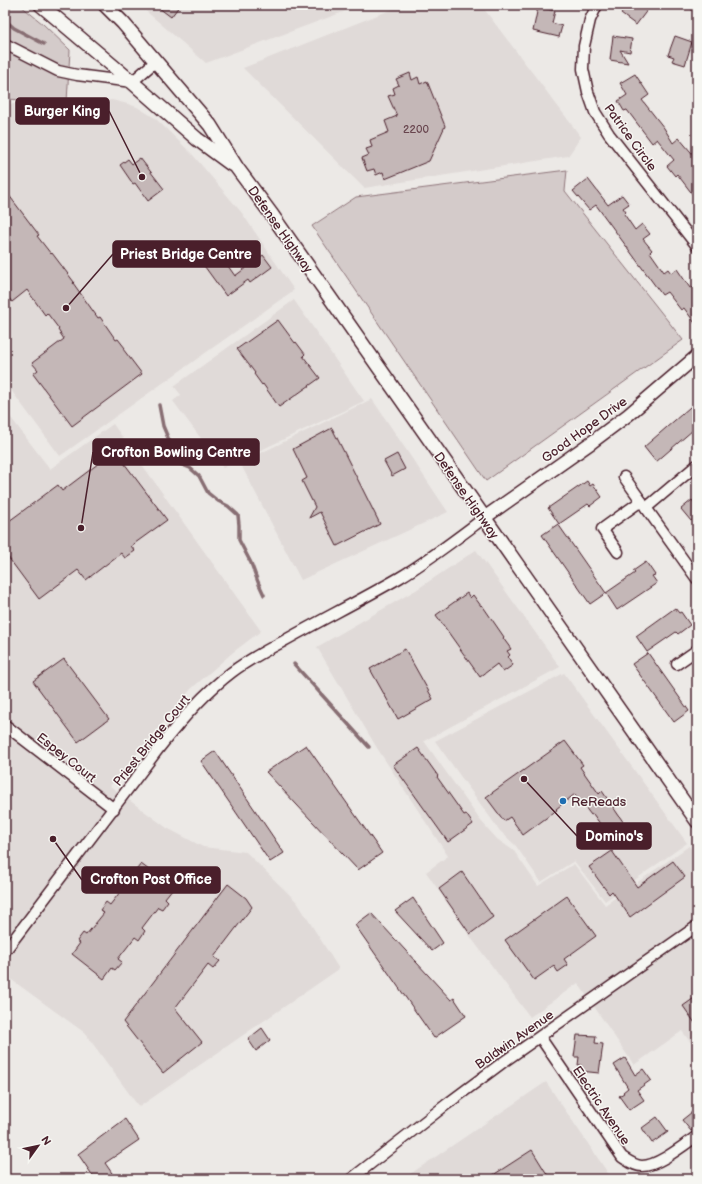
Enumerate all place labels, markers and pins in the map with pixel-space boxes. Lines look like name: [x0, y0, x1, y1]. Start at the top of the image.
callout: Burger King: [16, 98, 109, 124]
callout: Priest Bridge Centre: [113, 241, 260, 267]
callout: Crofton Bowling Centre: [93, 439, 259, 465]
place label: ReReads: [571, 794, 627, 810]
marker: ReReads: [558, 796, 568, 806]
callout: Domino's: [577, 823, 651, 849]
callout: Crofton Post Office: [82, 867, 220, 893]

